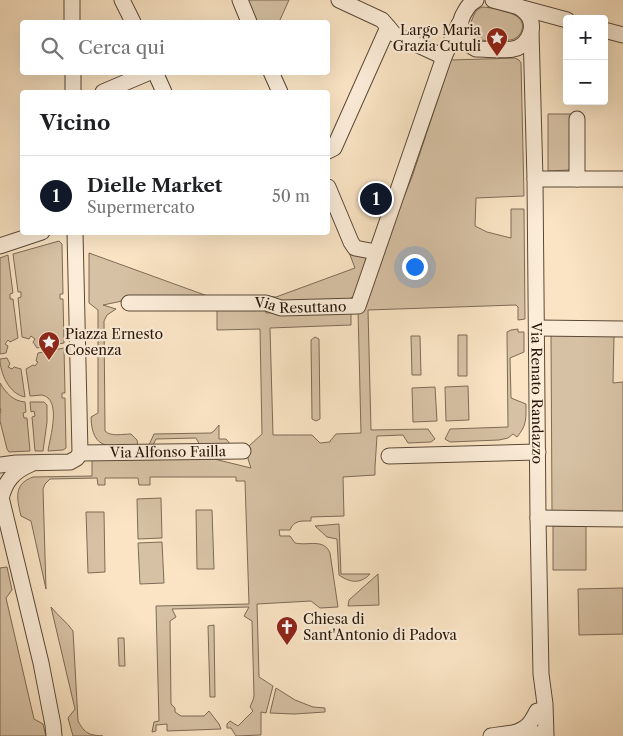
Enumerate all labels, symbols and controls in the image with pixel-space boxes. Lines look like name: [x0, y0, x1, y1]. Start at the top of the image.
map controls: [563, 15, 608, 105]
button: +: [563, 15, 608, 60]
search box: [20, 20, 330, 75]
place label: Largo Maria Grazia Cutuli: [393, 21, 482, 55]
place icon: Largo Maria Grazia Cutuli: [485, 26, 509, 57]
icon: search: [38, 34, 66, 62]
text: Cerca qui: [78, 36, 165, 59]
button: −: [563, 60, 608, 105]
text: Vicino: [40, 110, 110, 135]
text: Dielle Market: [87, 174, 222, 197]
pin: 1: [360, 180, 392, 218]
text: 1: [52, 186, 60, 206]
text: 50 m: [272, 186, 310, 206]
text: Supermercato: [87, 197, 195, 217]
your location: [402, 254, 428, 280]
street label: Via Resuttano: [254, 294, 347, 317]
street label: Via Renato Randazzo: [527, 321, 547, 464]
place label: Piazza Ernesto Cosenza: [65, 325, 163, 359]
place icon: Piazza Ernesto Cosenza: [37, 330, 61, 361]
street label: Via Alfonso Failla: [109, 442, 227, 462]
place label: Chiesa di Sant'Antonio di Padova: [303, 610, 457, 644]
church icon: Chiesa di Sant'Antonio di Padova: [275, 615, 299, 646]

